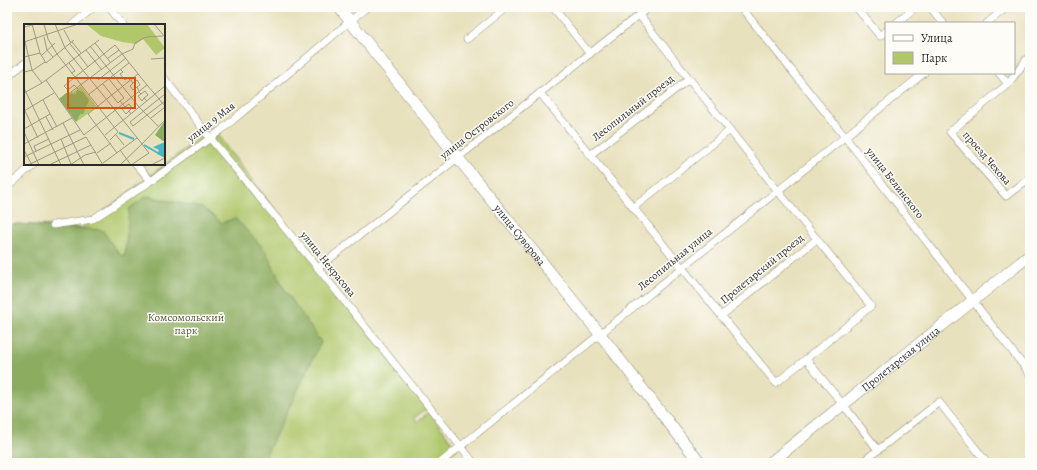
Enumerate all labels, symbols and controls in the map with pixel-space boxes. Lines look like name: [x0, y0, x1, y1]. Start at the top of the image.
legend: [885, 22, 1015, 74]
inset map: [24, 24, 165, 165]
text: Улица: [921, 30, 953, 46]
text: Парк: [921, 50, 947, 66]
street label: Лесопильный проезд: [589, 71, 678, 145]
street label: улица Островского: [436, 95, 517, 163]
street label: улица 9 Мая: [183, 99, 238, 146]
street label: проезд Чехова: [959, 128, 1015, 189]
street label: улица Белинского: [862, 144, 928, 222]
street label: улица Суворова: [490, 200, 550, 269]
street label: Лесопильная улица: [634, 224, 716, 294]
street label: улица Некрасова: [296, 227, 360, 301]
street label: Пролетарский проезд: [717, 230, 807, 307]
park label: Комсомольский парк: [148, 310, 224, 338]
street label: Пролетарская улица: [858, 322, 943, 395]

